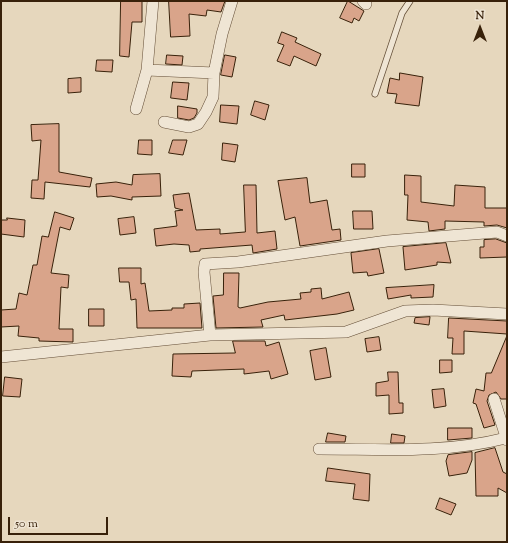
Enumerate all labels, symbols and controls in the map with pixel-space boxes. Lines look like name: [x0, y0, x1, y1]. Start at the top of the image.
north arrow: [460, 8, 500, 48]
text: N: [476, 8, 484, 24]
scale bar: [10, 509, 110, 535]
text: 50 m: [15, 515, 38, 533]

